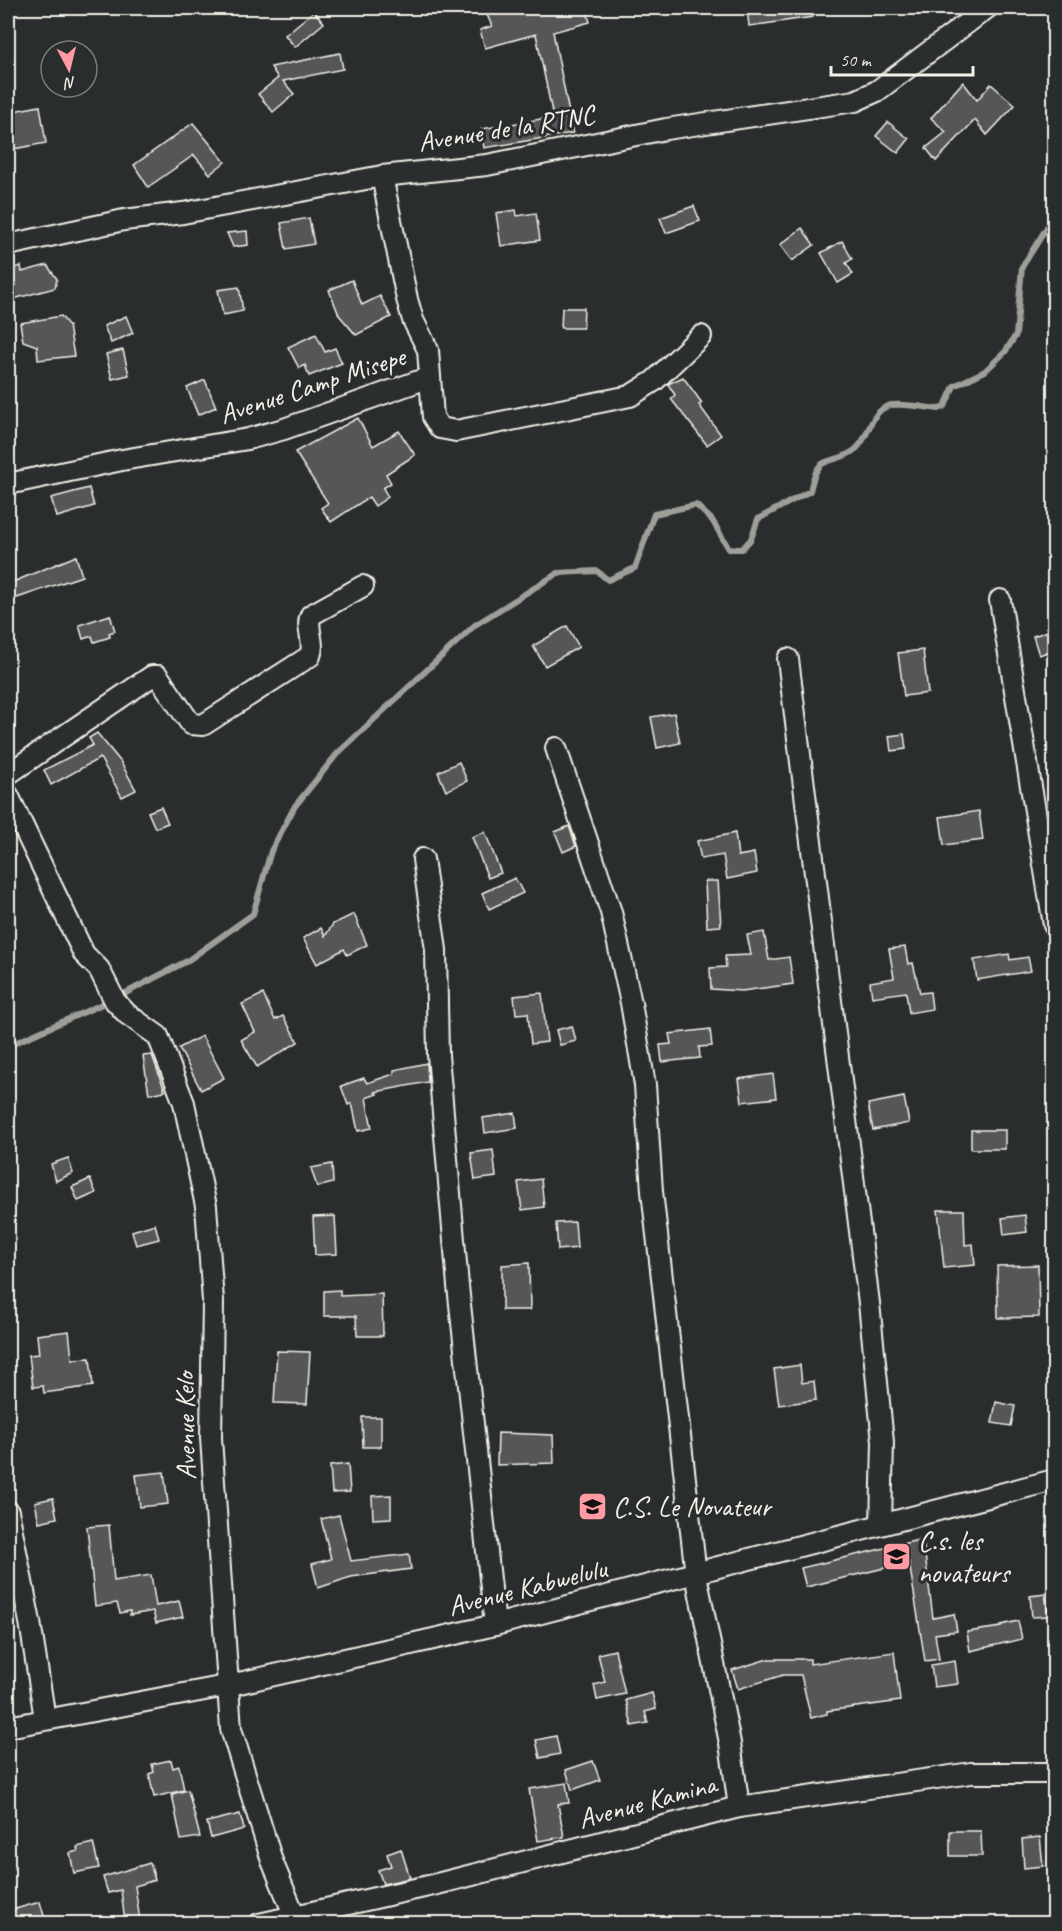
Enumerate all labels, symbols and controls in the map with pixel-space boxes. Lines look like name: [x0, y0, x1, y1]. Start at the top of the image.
north arrow: [39, 39, 99, 99]
scale bar: [831, 39, 974, 77]
text: 50 m: [840, 49, 873, 71]
text: N: [62, 72, 77, 94]
street label: Avenue de la RTNC: [416, 96, 599, 159]
street label: Avenue Camp Misepe: [215, 338, 411, 432]
street label: Avenue Kelo: [167, 1369, 203, 1480]
place label: C.S. Le Novateur: [613, 1489, 773, 1524]
school or university icon: C.S. Le Novateur: [576, 1490, 608, 1522]
place label: C.s. les novateurs: [918, 1523, 1012, 1590]
school or university icon: C.s. les novateurs: [881, 1540, 913, 1572]
street label: Avenue Kabwelulu: [444, 1550, 611, 1624]
street label: Avenue Kamina: [574, 1765, 722, 1836]

